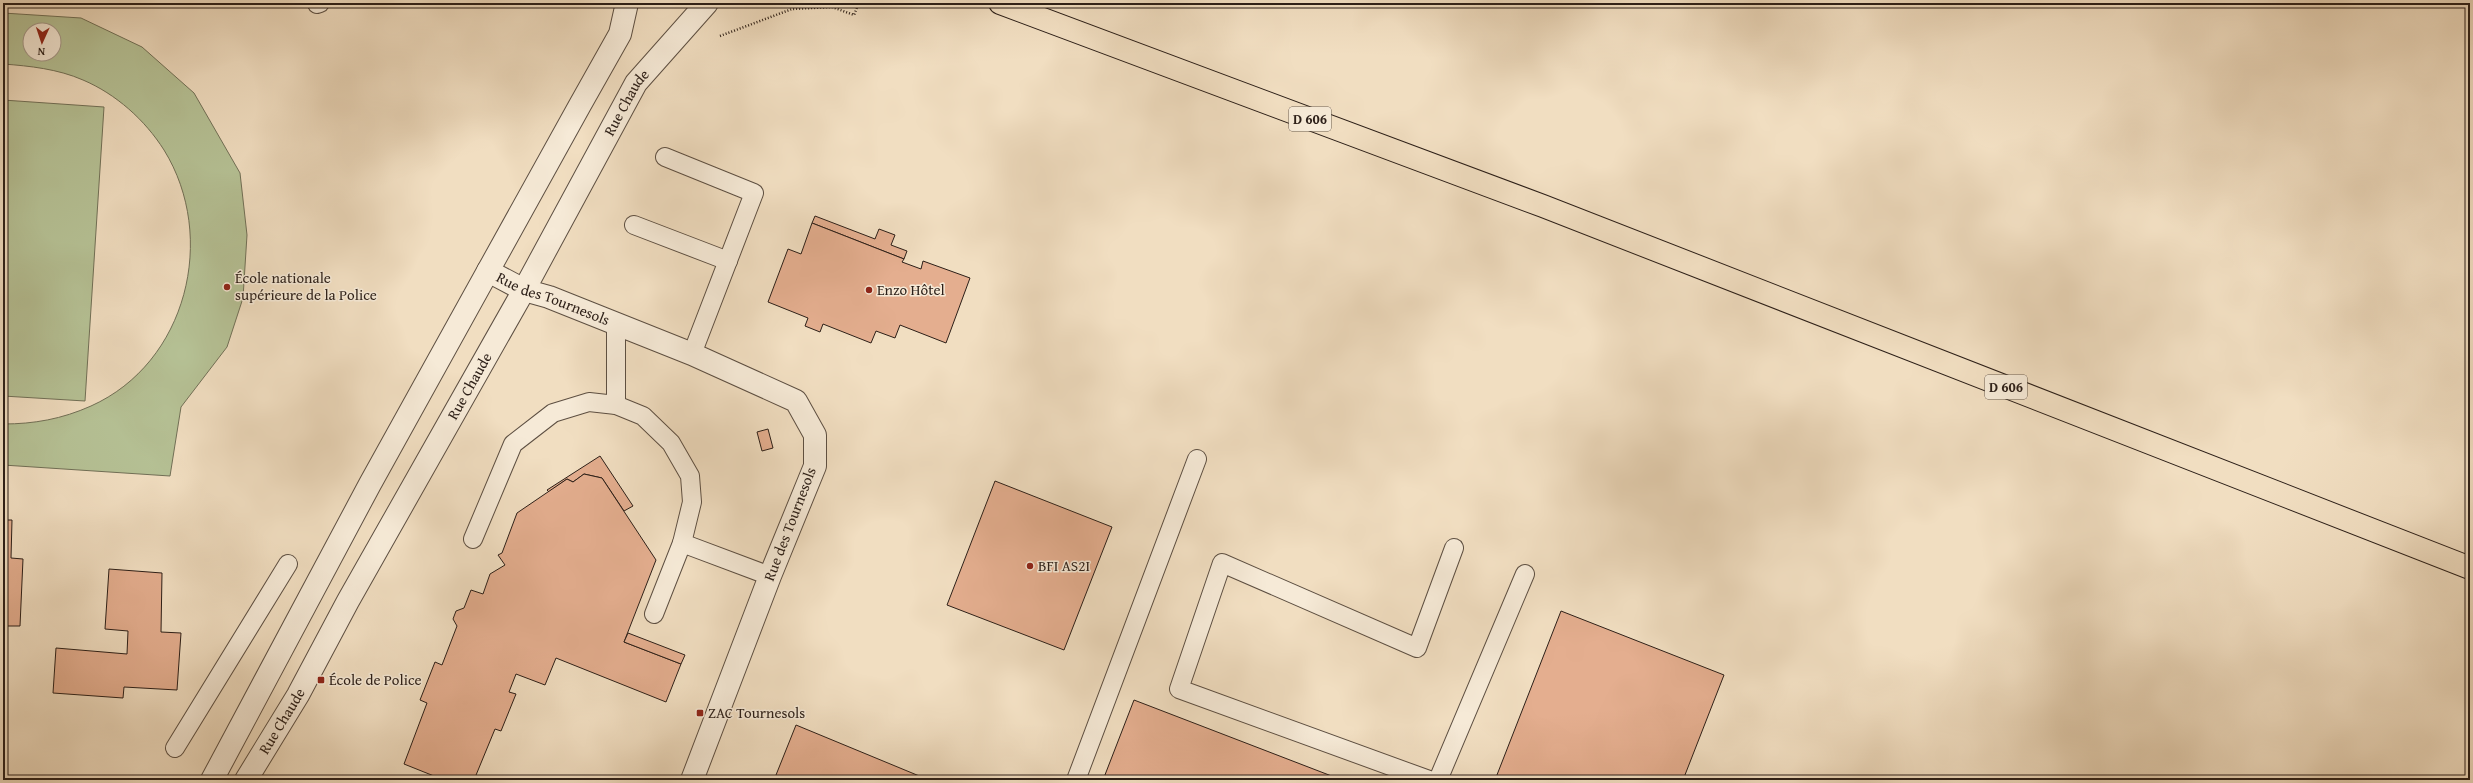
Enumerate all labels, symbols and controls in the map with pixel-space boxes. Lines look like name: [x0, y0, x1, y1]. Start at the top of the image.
north arrow: [22, 22, 62, 62]
text: N: [37, 44, 46, 60]
street label: Rue Chaude: [598, 64, 654, 139]
road number: D 606: [1289, 107, 1331, 131]
street label: Rue des Tournesols: [493, 266, 613, 330]
place label: École nationale supérieure de la Police: [235, 267, 377, 305]
place label: Enzo Hôtel: [877, 279, 945, 300]
marker: École nationale supérieure de la Police: [222, 282, 232, 292]
marker: Enzo Hôtel: [864, 285, 874, 295]
street label: Rue Chaude: [442, 349, 497, 423]
road number: D 606: [1985, 375, 2027, 399]
street label: Rue des Tournesols: [758, 464, 821, 584]
place label: BFI AS2I: [1038, 555, 1090, 576]
marker: BFI AS2I: [1025, 561, 1035, 571]
place label: École de Police: [329, 669, 422, 690]
marker: École de Police: [316, 675, 326, 685]
street label: Rue Chaude: [253, 684, 310, 758]
place label: ZAC Tournesols: [708, 702, 805, 723]
marker: ZAC Tournesols: [695, 708, 705, 718]

